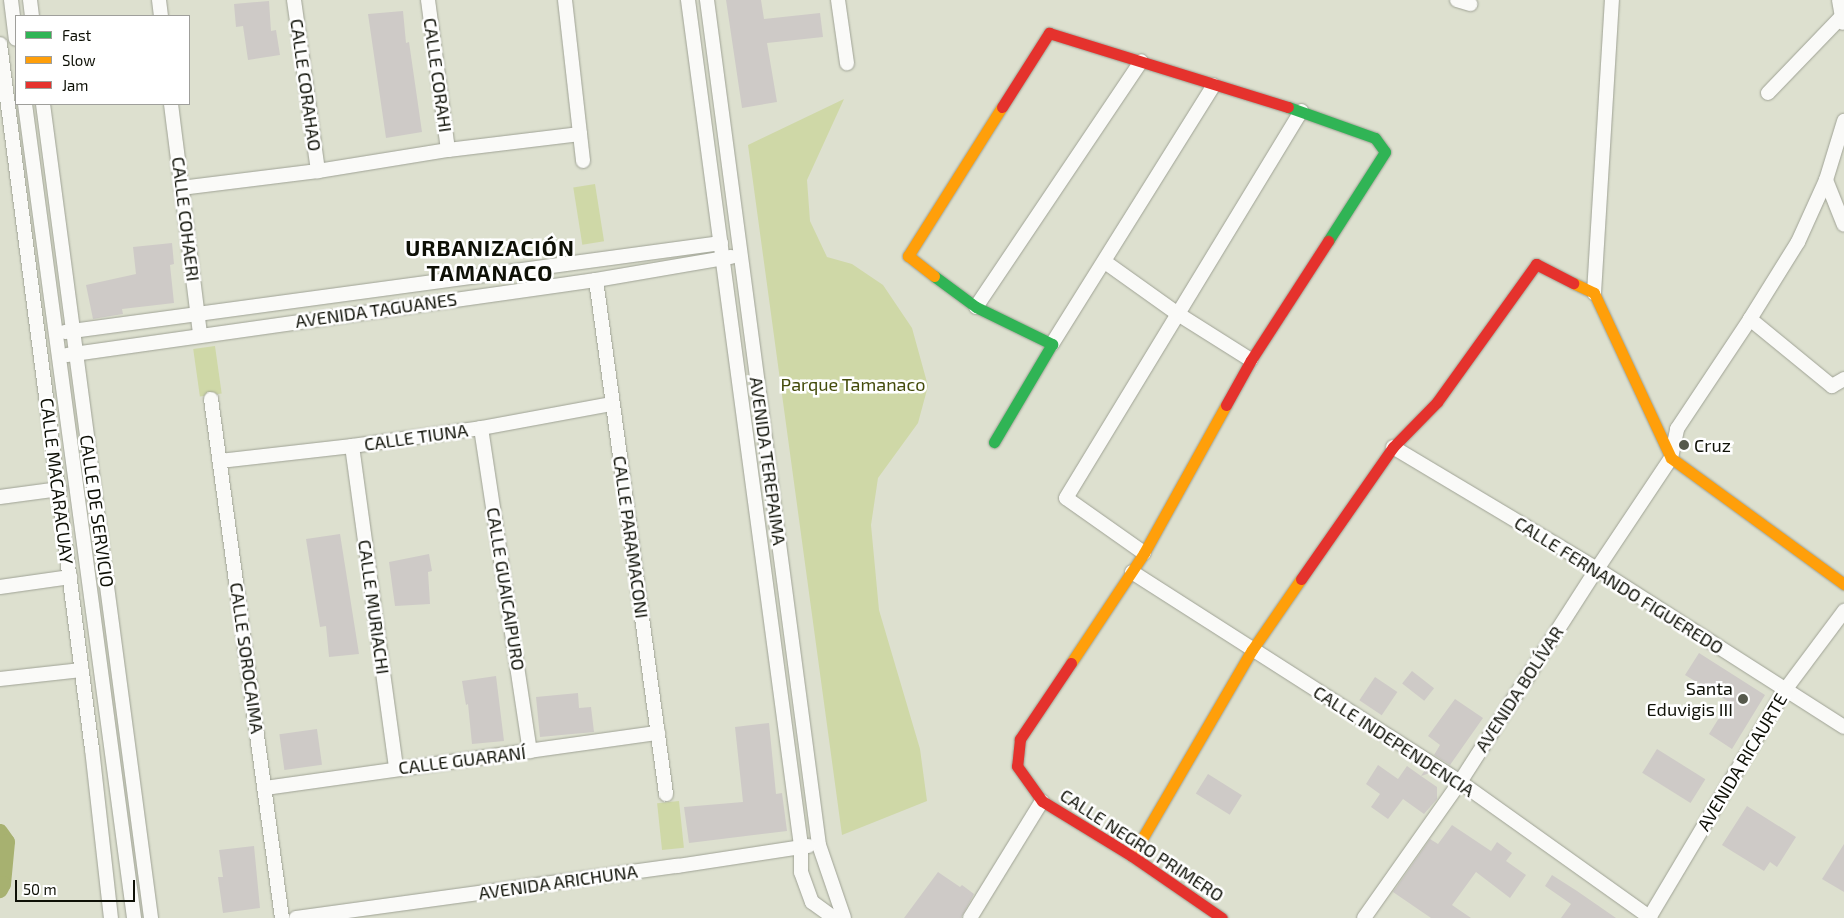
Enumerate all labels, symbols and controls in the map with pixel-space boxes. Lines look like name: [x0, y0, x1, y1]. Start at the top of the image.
legend: [15, 15, 190, 105]
street label: CALLE CORAHI: [419, 16, 457, 134]
street label: CALLE CORAHAO: [286, 17, 326, 153]
text: Fast: [62, 26, 91, 44]
text: Slow: [62, 51, 96, 69]
text: Jam: [62, 76, 88, 94]
street label: CALLE COHAERI: [168, 156, 204, 282]
district label: URBANIZACIÓN TAMANACO: [404, 234, 576, 286]
street label: AVENIDA TAGUANES: [293, 288, 459, 332]
park label: Parque Tamanaco: [780, 373, 926, 395]
street label: AVENIDA TEREPAIMA: [745, 375, 791, 547]
street label: CALLE MACARACUAY: [36, 397, 78, 565]
street label: CALLE TIUNA: [362, 419, 470, 455]
street label: CALLE DE SERVICIO: [76, 433, 118, 589]
place label: Cruz: [1694, 434, 1731, 456]
marker: Cruz: [1678, 439, 1690, 451]
street label: CALLE PARAMACONI: [609, 454, 653, 620]
street label: CALLE GUAICAIPURO: [482, 506, 530, 672]
street label: CALLE FERNANDO FIGUEREDO: [1510, 512, 1728, 658]
street label: CALLE MURIACHI: [354, 538, 394, 676]
street label: CALLE SOROCAIMA: [226, 581, 268, 735]
street label: AVENIDA BOLÍVAR: [1470, 622, 1568, 756]
place label: Santa Eduvigis III: [1647, 678, 1733, 721]
street label: CALLE INDEPENDENCIA: [1309, 681, 1479, 801]
street label: AVENIDA RICAURTE: [1692, 689, 1792, 835]
marker: Santa Eduvigis III: [1737, 693, 1749, 705]
street label: CALLE GUARANÍ: [397, 741, 527, 779]
street label: CALLE NEGRO PRIMERO: [1056, 784, 1228, 906]
street label: AVENIDA ARICHUNA: [477, 860, 639, 904]
scale bar: [18, 870, 138, 902]
text: 50 m: [23, 880, 57, 898]

